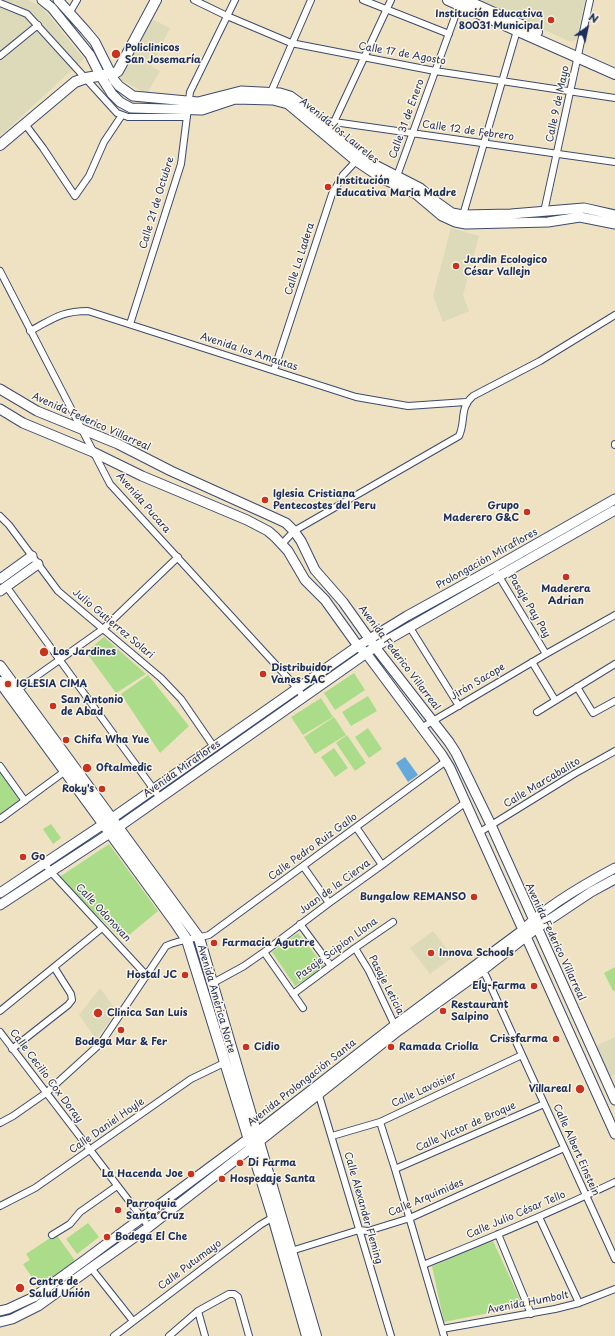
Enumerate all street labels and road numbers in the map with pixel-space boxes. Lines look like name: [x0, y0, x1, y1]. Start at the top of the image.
street label: Calle 17 de Agosto: [357, 40, 447, 68]
street label: Calle 9 de Mayo: [544, 65, 572, 143]
street label: Calle 31 de Enero: [387, 78, 427, 160]
street label: Avenida los Laureles: [297, 96, 381, 166]
street label: Calle 12 de Febrero: [421, 119, 515, 143]
street label: Calle 21 de Octubre: [137, 156, 177, 250]
street label: Calle La Ladera: [283, 221, 317, 297]
street label: Avenida los Amautas: [199, 331, 299, 373]
street label: Avenida Federico Villarreal: [30, 390, 152, 454]
street label: Avenida Pucara: [114, 470, 172, 536]
street label: Prolongación Miraflores: [434, 526, 540, 592]
street label: Pasaje Pay Pay: [505, 572, 553, 640]
street label: Julio Gutierrez Solari: [70, 587, 156, 661]
street label: Avenida Federico Villarreal: [356, 603, 442, 713]
street label: Jirón Sacope: [449, 661, 507, 703]
street label: Avenida Miraflores: [141, 738, 223, 800]
street label: Calle Marcabalito: [502, 755, 582, 811]
street label: Calle Pedro Ruiz Gallo: [266, 811, 360, 883]
street label: Juan de la Cierva: [297, 857, 373, 917]
street label: Calle Odonovan: [73, 881, 133, 945]
street label: Avenida Federico Villarreal: [522, 881, 588, 1003]
street label: Pasaje Scipion Llona: [294, 915, 380, 983]
street label: Avenida América Norte: [195, 943, 237, 1055]
street label: Pasaje Leticia: [366, 953, 406, 1017]
street label: Calle Cecilio Cox Doray: [7, 1027, 85, 1125]
street label: Avenida Prolongación Santa: [245, 1037, 359, 1129]
street label: Calle Lavoisier: [390, 1070, 458, 1110]
street label: Calle Daniel Hoyle: [67, 1096, 147, 1156]
street label: Calle Victor de Broque: [414, 1100, 518, 1154]
street label: Calle Albert Einstein: [550, 1102, 602, 1198]
street label: Calle Alexander Fleming: [341, 1151, 385, 1265]
street label: Calle Arquimides: [386, 1177, 466, 1219]
street label: Calle Julio César Tello: [465, 1189, 567, 1241]
street label: Calle Putumayo: [156, 1237, 224, 1293]
street label: Avenida Humbolt: [486, 1289, 570, 1317]

